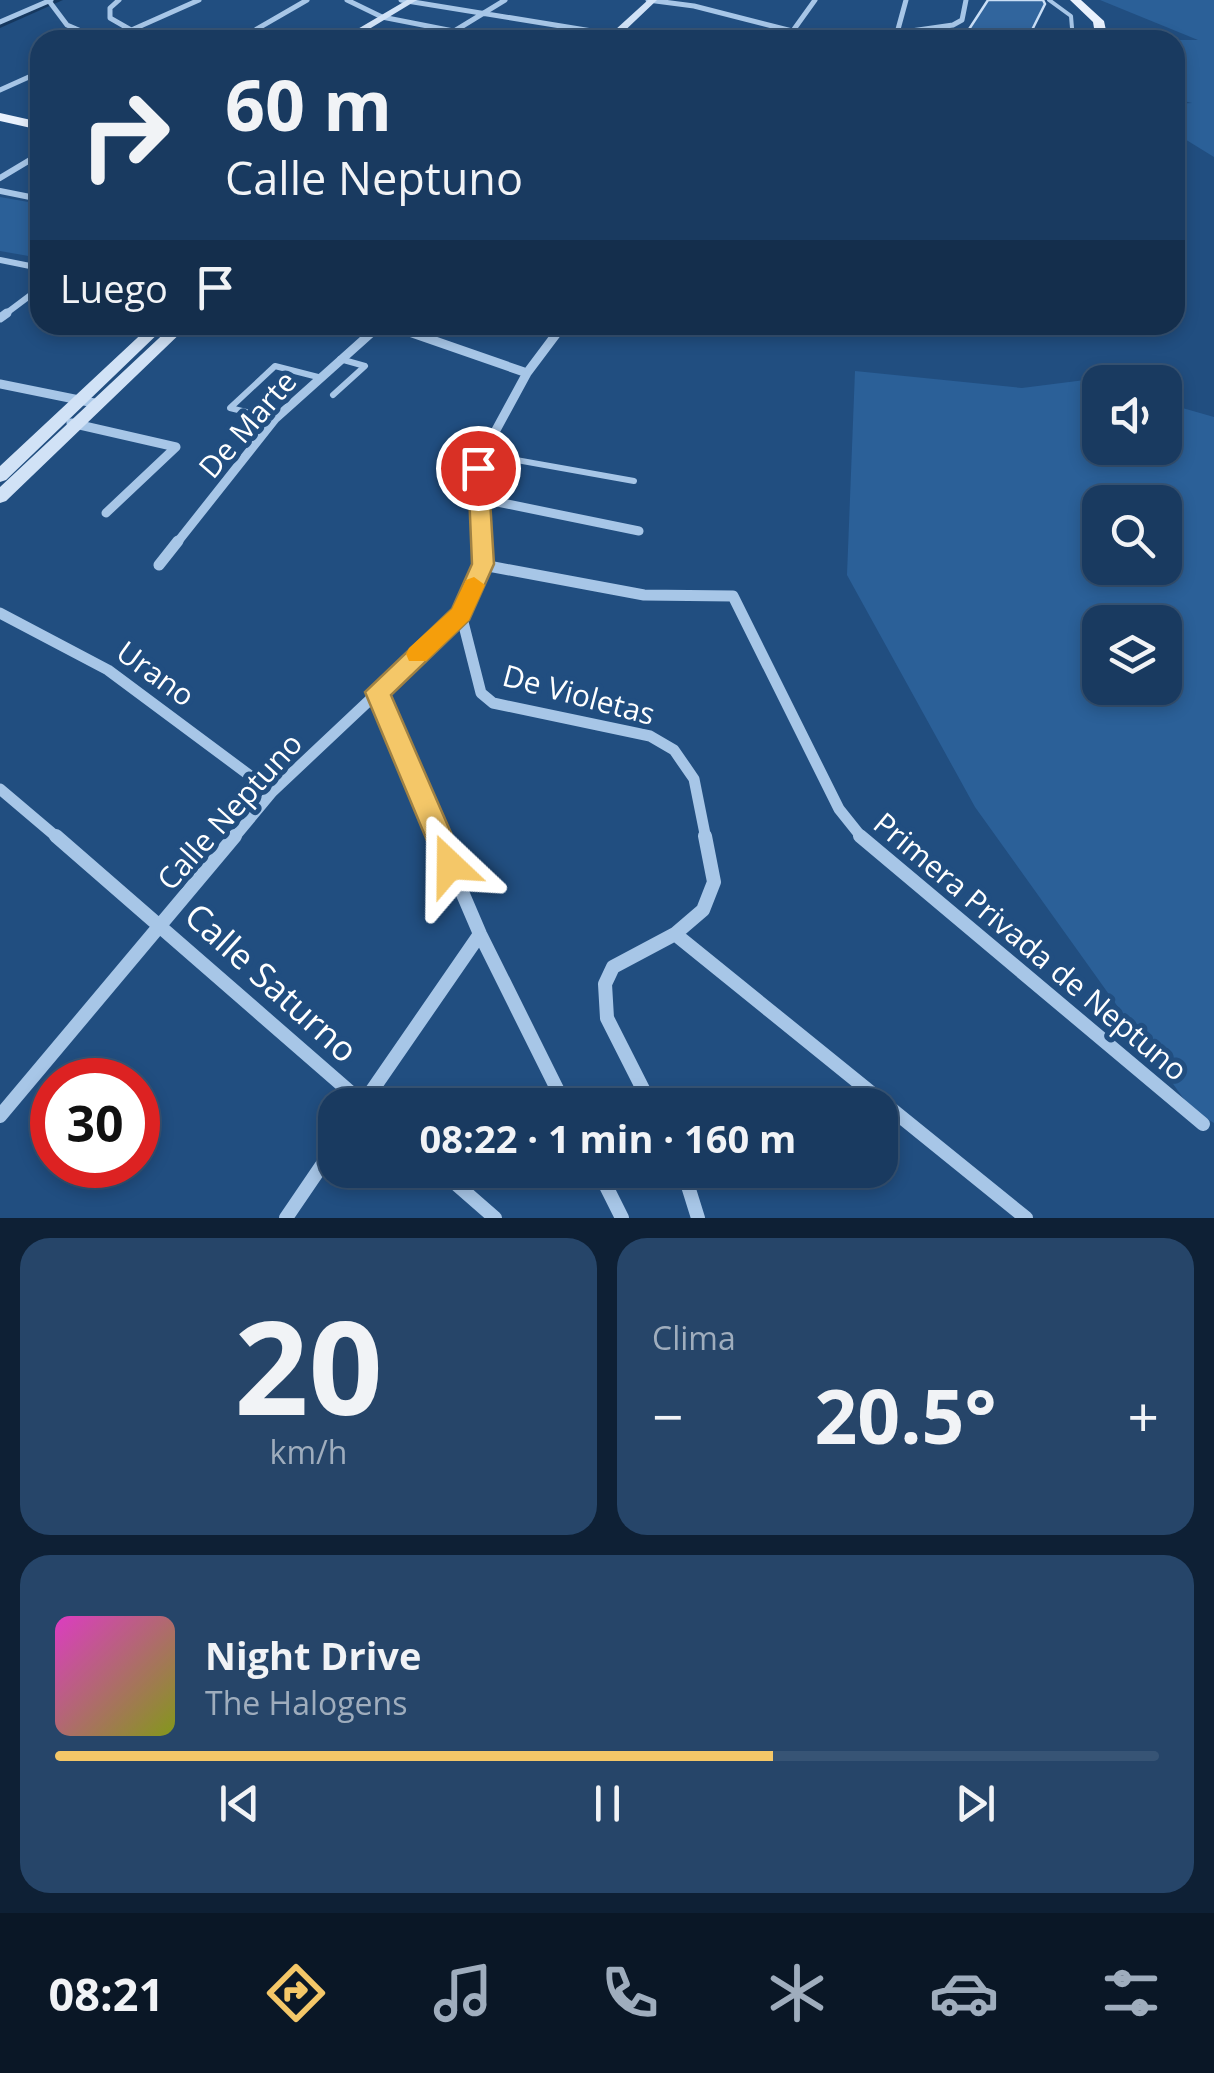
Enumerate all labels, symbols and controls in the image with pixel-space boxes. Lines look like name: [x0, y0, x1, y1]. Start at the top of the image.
text: 60 m: [225, 56, 392, 152]
icon: right: [60, 70, 190, 200]
text: Calle Neptuno: [225, 147, 523, 208]
icon: arrive: [188, 260, 243, 315]
text: Luego: [60, 262, 168, 314]
street label: De Marte: [189, 362, 305, 486]
map controls: [1082, 365, 1182, 705]
button: sound: [1082, 365, 1182, 465]
pin: [436, 426, 521, 511]
icon: arrive: [451, 441, 506, 496]
button: search: [1082, 485, 1182, 585]
button: layers: [1082, 605, 1182, 705]
street label: Urano: [109, 631, 203, 715]
street label: De Violetas: [498, 654, 660, 734]
street label: Calle Neptuno: [147, 723, 311, 899]
street label: Primera Privada de Neptuno: [865, 802, 1197, 1090]
position arrow: [398, 813, 502, 917]
street label: Calle Saturno: [176, 892, 368, 1072]
speed limit sign: 30: [30, 1058, 160, 1188]
text: 08:22 · 1 min · 160 m: [420, 1112, 796, 1164]
text: 20: [234, 1276, 383, 1453]
text: Clima: [652, 1316, 736, 1359]
text: 20.5°: [814, 1364, 997, 1466]
text: −: [652, 1378, 683, 1453]
text: +: [1128, 1378, 1159, 1453]
text: km/h: [270, 1430, 347, 1473]
text: Night Drive: [205, 1629, 421, 1681]
text: The Halogens: [205, 1681, 407, 1724]
icon: previous: [212, 1776, 267, 1831]
icon: pause: [580, 1776, 635, 1831]
icon: next: [948, 1776, 1003, 1831]
icon: directions: [261, 1958, 331, 2028]
icon: music: [428, 1958, 498, 2028]
icon: phone: [595, 1958, 665, 2028]
icon: climate: [762, 1958, 832, 2028]
icon: car: [929, 1958, 999, 2028]
icon: filters: [1096, 1958, 1166, 2028]
text: 08:21: [48, 1963, 164, 2024]

